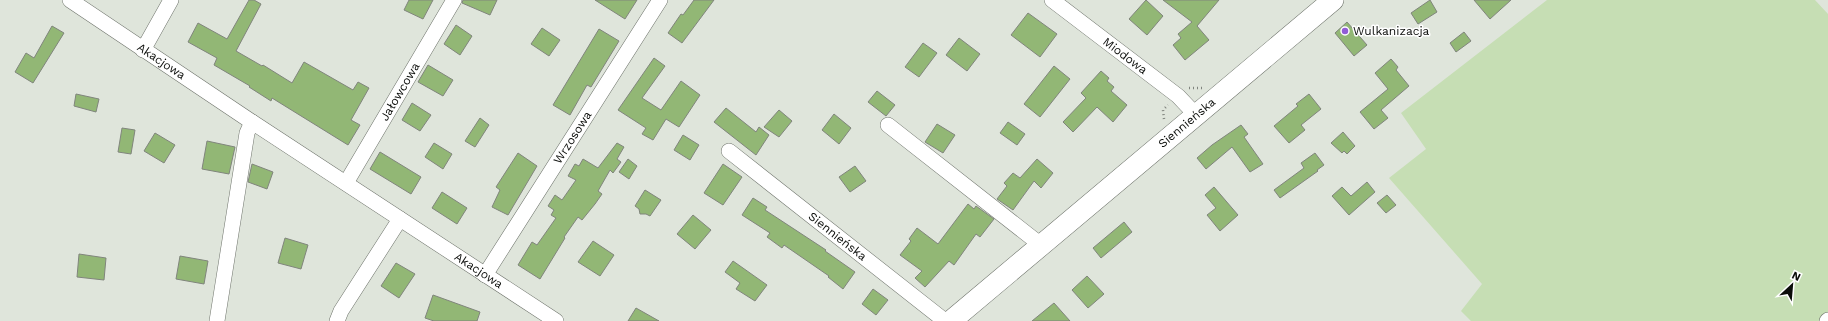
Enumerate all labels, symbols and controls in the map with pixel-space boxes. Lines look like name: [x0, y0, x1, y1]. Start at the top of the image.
place label: Wulkanizacja: [1353, 24, 1430, 38]
marker: Wulkanizacja: [1340, 26, 1350, 36]
street label: Miodowa: [1100, 34, 1150, 77]
street label: Akacjowa: [135, 40, 188, 83]
street label: Jałowcowa: [377, 60, 423, 123]
street label: Siennieńska: [1155, 95, 1218, 151]
street label: Wrzosowa: [551, 108, 595, 166]
street label: Siennieńska: [806, 209, 869, 264]
street label: Akacjowa: [452, 249, 506, 291]
north arrow: [1772, 265, 1812, 305]
text: N: [1790, 269, 1803, 284]

